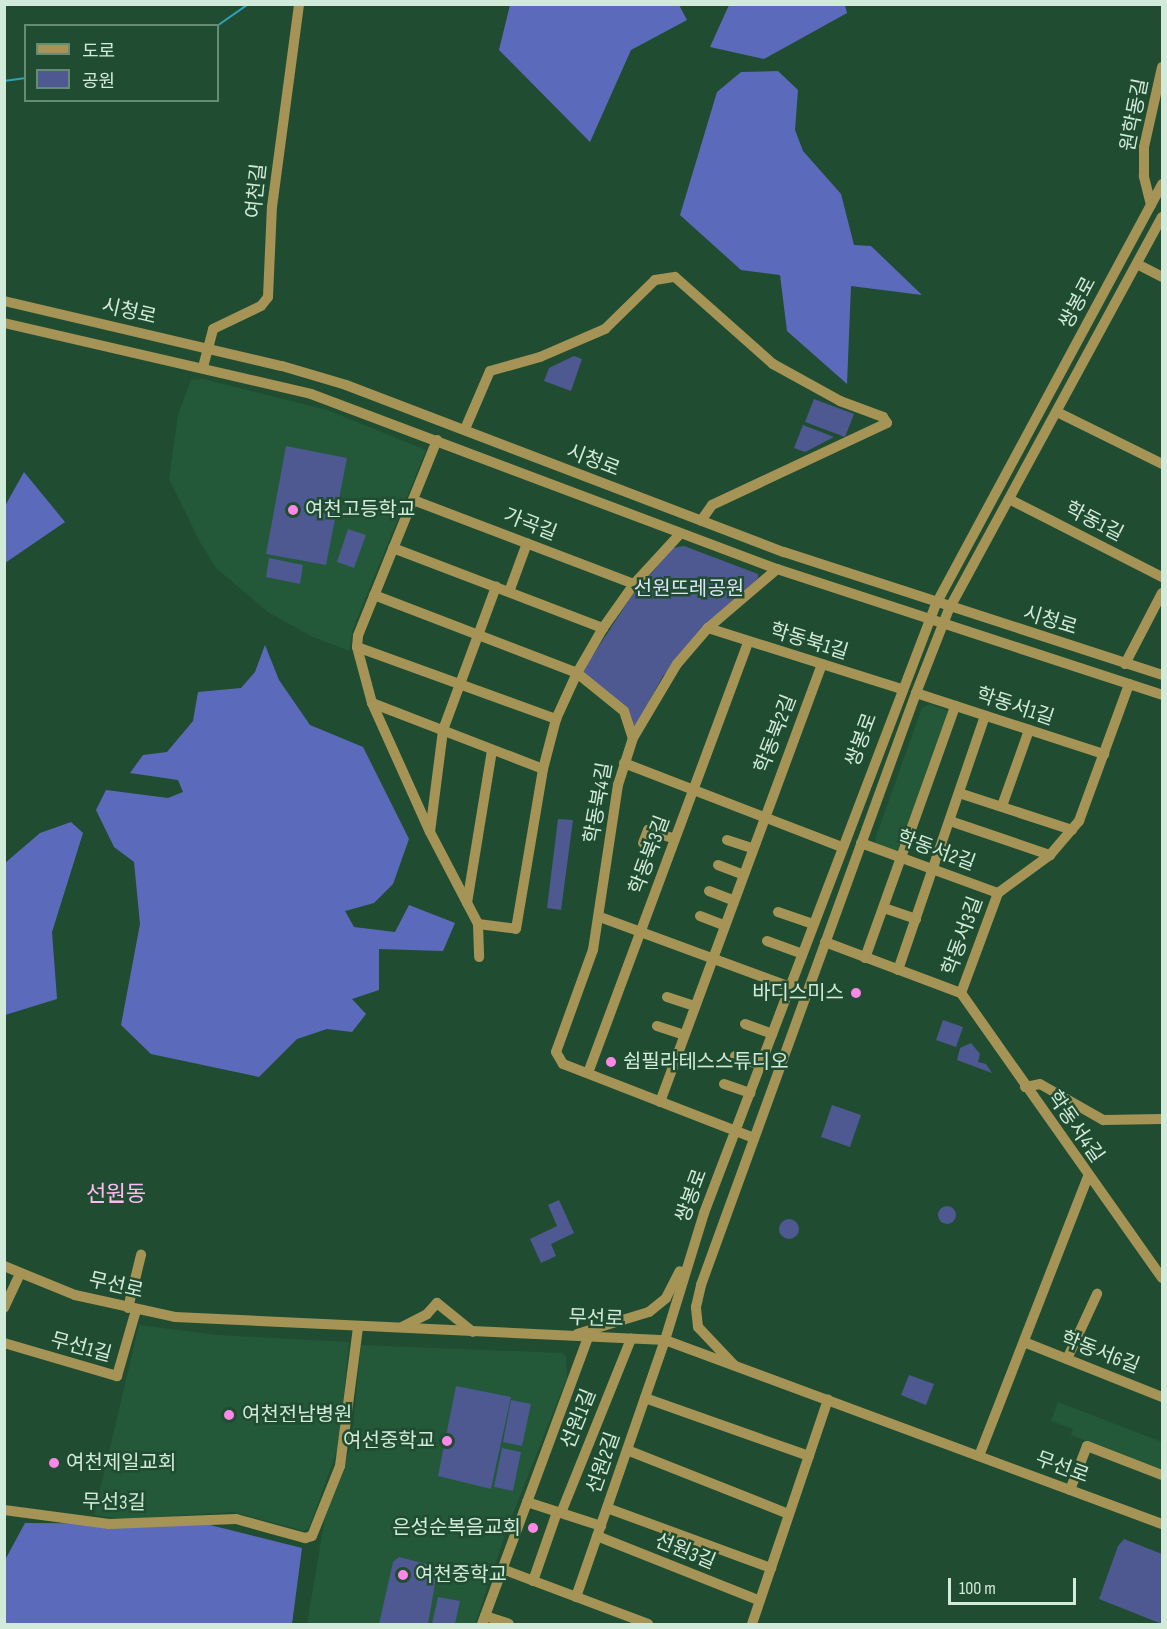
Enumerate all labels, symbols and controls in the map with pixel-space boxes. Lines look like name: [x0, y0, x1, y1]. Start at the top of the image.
legend: [24, 24, 219, 102]
text: 도로: [82, 41, 115, 62]
text: 공원: [82, 71, 115, 92]
street label: 원학동길: [1116, 77, 1154, 153]
street label: 여천길: [242, 162, 272, 220]
street label: 쌍봉로: [1054, 273, 1102, 333]
street label: 시청로: [99, 294, 159, 330]
street label: 시청로: [563, 440, 623, 482]
street label: 학동1길: [1061, 497, 1127, 547]
place label: 여천고등학교: [305, 498, 415, 522]
marker: 여천고등학교: [286, 503, 300, 517]
street label: 가곡길: [500, 504, 560, 546]
park label: 선원뜨레공원: [634, 577, 744, 601]
street label: 시청로: [1020, 601, 1080, 641]
street label: 학동북1길: [767, 619, 851, 665]
street label: 학동서1길: [973, 683, 1057, 731]
street label: 학동북2길: [750, 691, 802, 777]
street label: 쌍봉로: [841, 710, 883, 770]
street label: 학동북4길: [580, 761, 618, 845]
street label: 학동북3길: [625, 812, 675, 898]
street label: 학동서2길: [893, 826, 979, 876]
street label: 학동서3길: [938, 893, 988, 979]
place label: 바디스미스: [752, 981, 844, 1005]
marker: 바디스미스: [849, 986, 863, 1000]
place label: 쉼필라테스스튜디오: [623, 1050, 789, 1074]
marker: 쉼필라테스스튜디오: [604, 1055, 618, 1069]
street label: 학동서4길: [1042, 1087, 1108, 1167]
street label: 쌍봉로: [671, 1166, 713, 1226]
district label: 선원동: [86, 1182, 146, 1208]
street label: 무선로: [86, 1268, 146, 1304]
street label: 무선로: [568, 1306, 624, 1332]
street label: 학동서6길: [1057, 1327, 1143, 1379]
street label: 무선1길: [48, 1328, 114, 1368]
street label: 선원1길: [556, 1386, 602, 1452]
place label: 여천전남병원: [242, 1403, 352, 1427]
marker: 여천전남병원: [220, 1406, 238, 1424]
place label: 여선중학교: [343, 1429, 435, 1453]
street label: 선원2길: [582, 1429, 626, 1497]
marker: 여선중학교: [440, 1434, 454, 1448]
street label: 무선로: [1032, 1447, 1092, 1489]
place label: 여천제일교회: [66, 1451, 176, 1475]
marker: 여천제일교회: [47, 1456, 61, 1470]
street label: 무선3길: [82, 1490, 146, 1516]
place label: 은성순복음교회: [392, 1516, 521, 1540]
marker: 은성순복음교회: [526, 1521, 540, 1535]
street label: 선원3길: [651, 1529, 719, 1575]
place label: 여천중학교: [415, 1563, 507, 1587]
scale bar: [951, 1566, 1078, 1604]
marker: 여천중학교: [396, 1568, 410, 1582]
text: 100 m: [959, 1578, 996, 1599]

